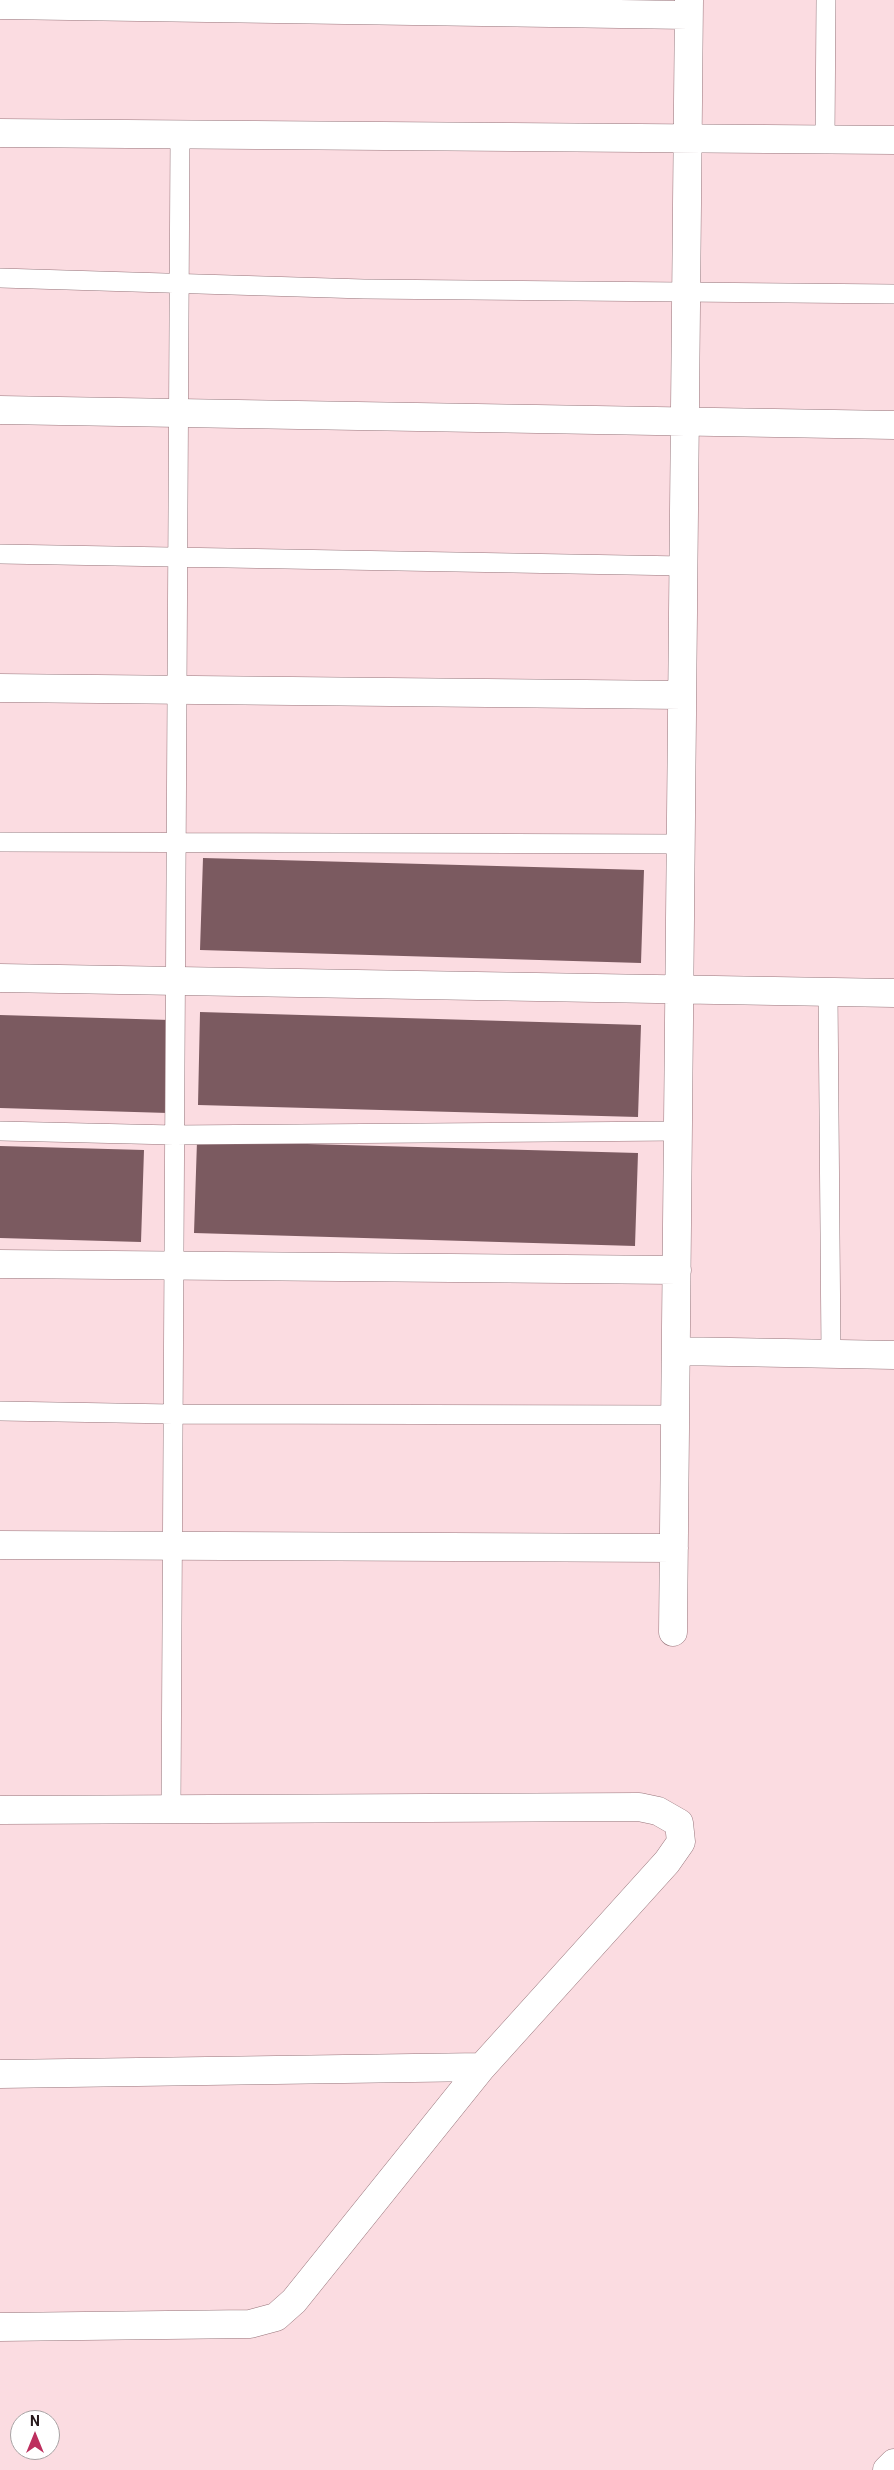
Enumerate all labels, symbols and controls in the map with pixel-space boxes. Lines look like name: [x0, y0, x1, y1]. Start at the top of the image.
north arrow: [10, 2410, 60, 2460]
text: N: [30, 2413, 40, 2429]

